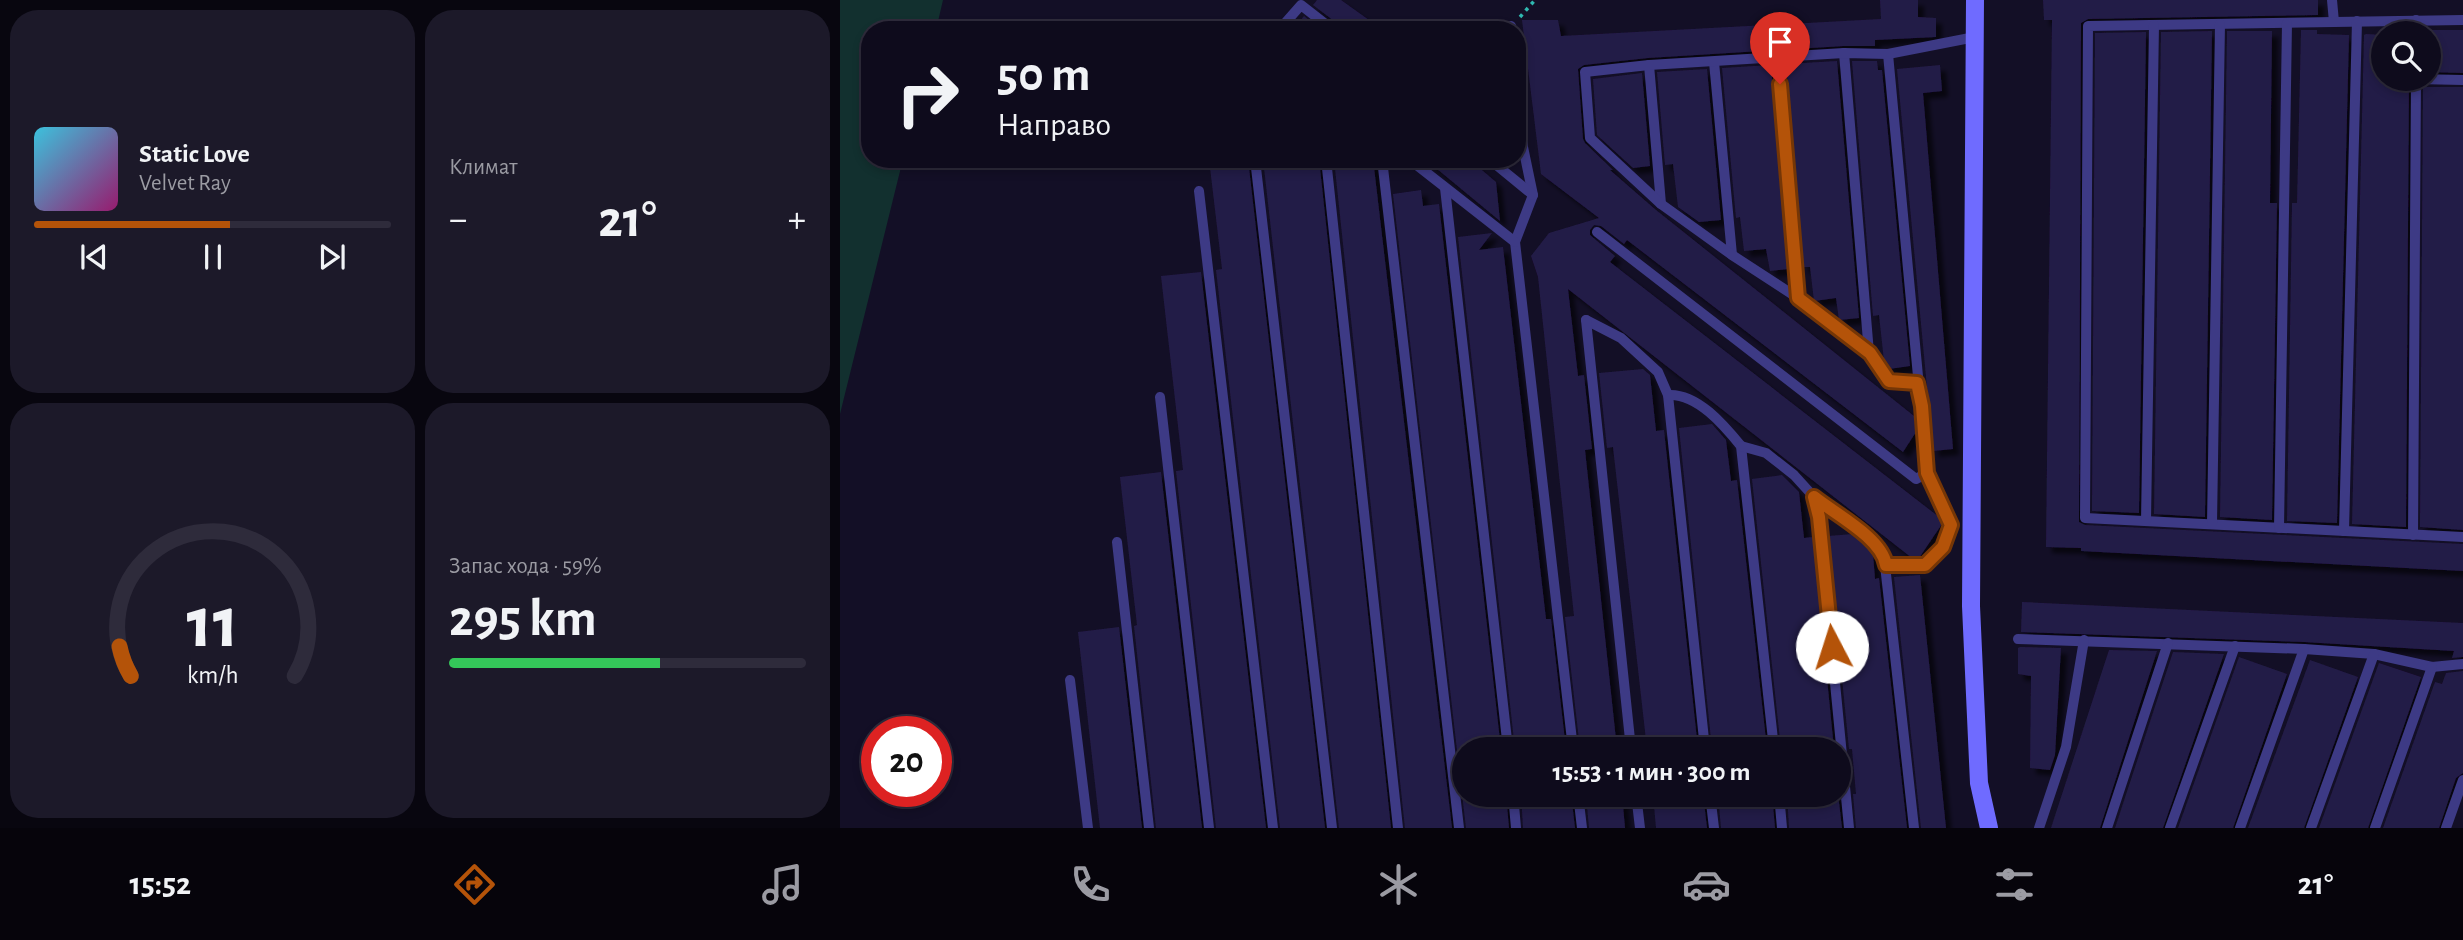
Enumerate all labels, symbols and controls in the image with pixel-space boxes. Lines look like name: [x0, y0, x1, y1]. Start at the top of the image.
pin: [1750, 12.0, 1810, 84]
map controls: [2371, 21, 2441, 91]
button: search: [2371, 21, 2441, 91]
icon: arrive: [1761, 23, 1799, 61]
icon: right: [882, 49, 973, 140]
text: 50 m: [997, 51, 1091, 100]
text: Направо: [997, 109, 1111, 141]
text: Static Love: [139, 141, 250, 167]
text: Климат: [449, 156, 518, 179]
text: Velvet Ray: [139, 172, 231, 195]
text: 21°: [598, 194, 657, 246]
text: −: [449, 201, 467, 239]
text: +: [788, 201, 806, 239]
icon: previous: [75, 238, 113, 276]
icon: pause: [194, 238, 232, 276]
icon: next: [313, 238, 351, 276]
text: Запас хода · 59%: [449, 555, 602, 578]
text: 11: [186, 589, 239, 662]
text: 295 km: [449, 593, 597, 645]
position arrow: [1795, 610, 1869, 684]
text: km/h: [187, 663, 238, 688]
speed limit sign: 20: [861, 716, 952, 807]
text: 15:53 · 1 мин · 300 m: [1553, 759, 1750, 785]
icon: directions: [450, 860, 499, 909]
icon: music: [758, 860, 807, 909]
icon: phone: [1066, 860, 1115, 909]
icon: climate: [1374, 860, 1423, 909]
icon: car: [1682, 860, 1731, 909]
icon: filters: [1990, 860, 2039, 909]
text: 15:52: [129, 868, 191, 900]
text: 21°: [2297, 868, 2333, 900]

